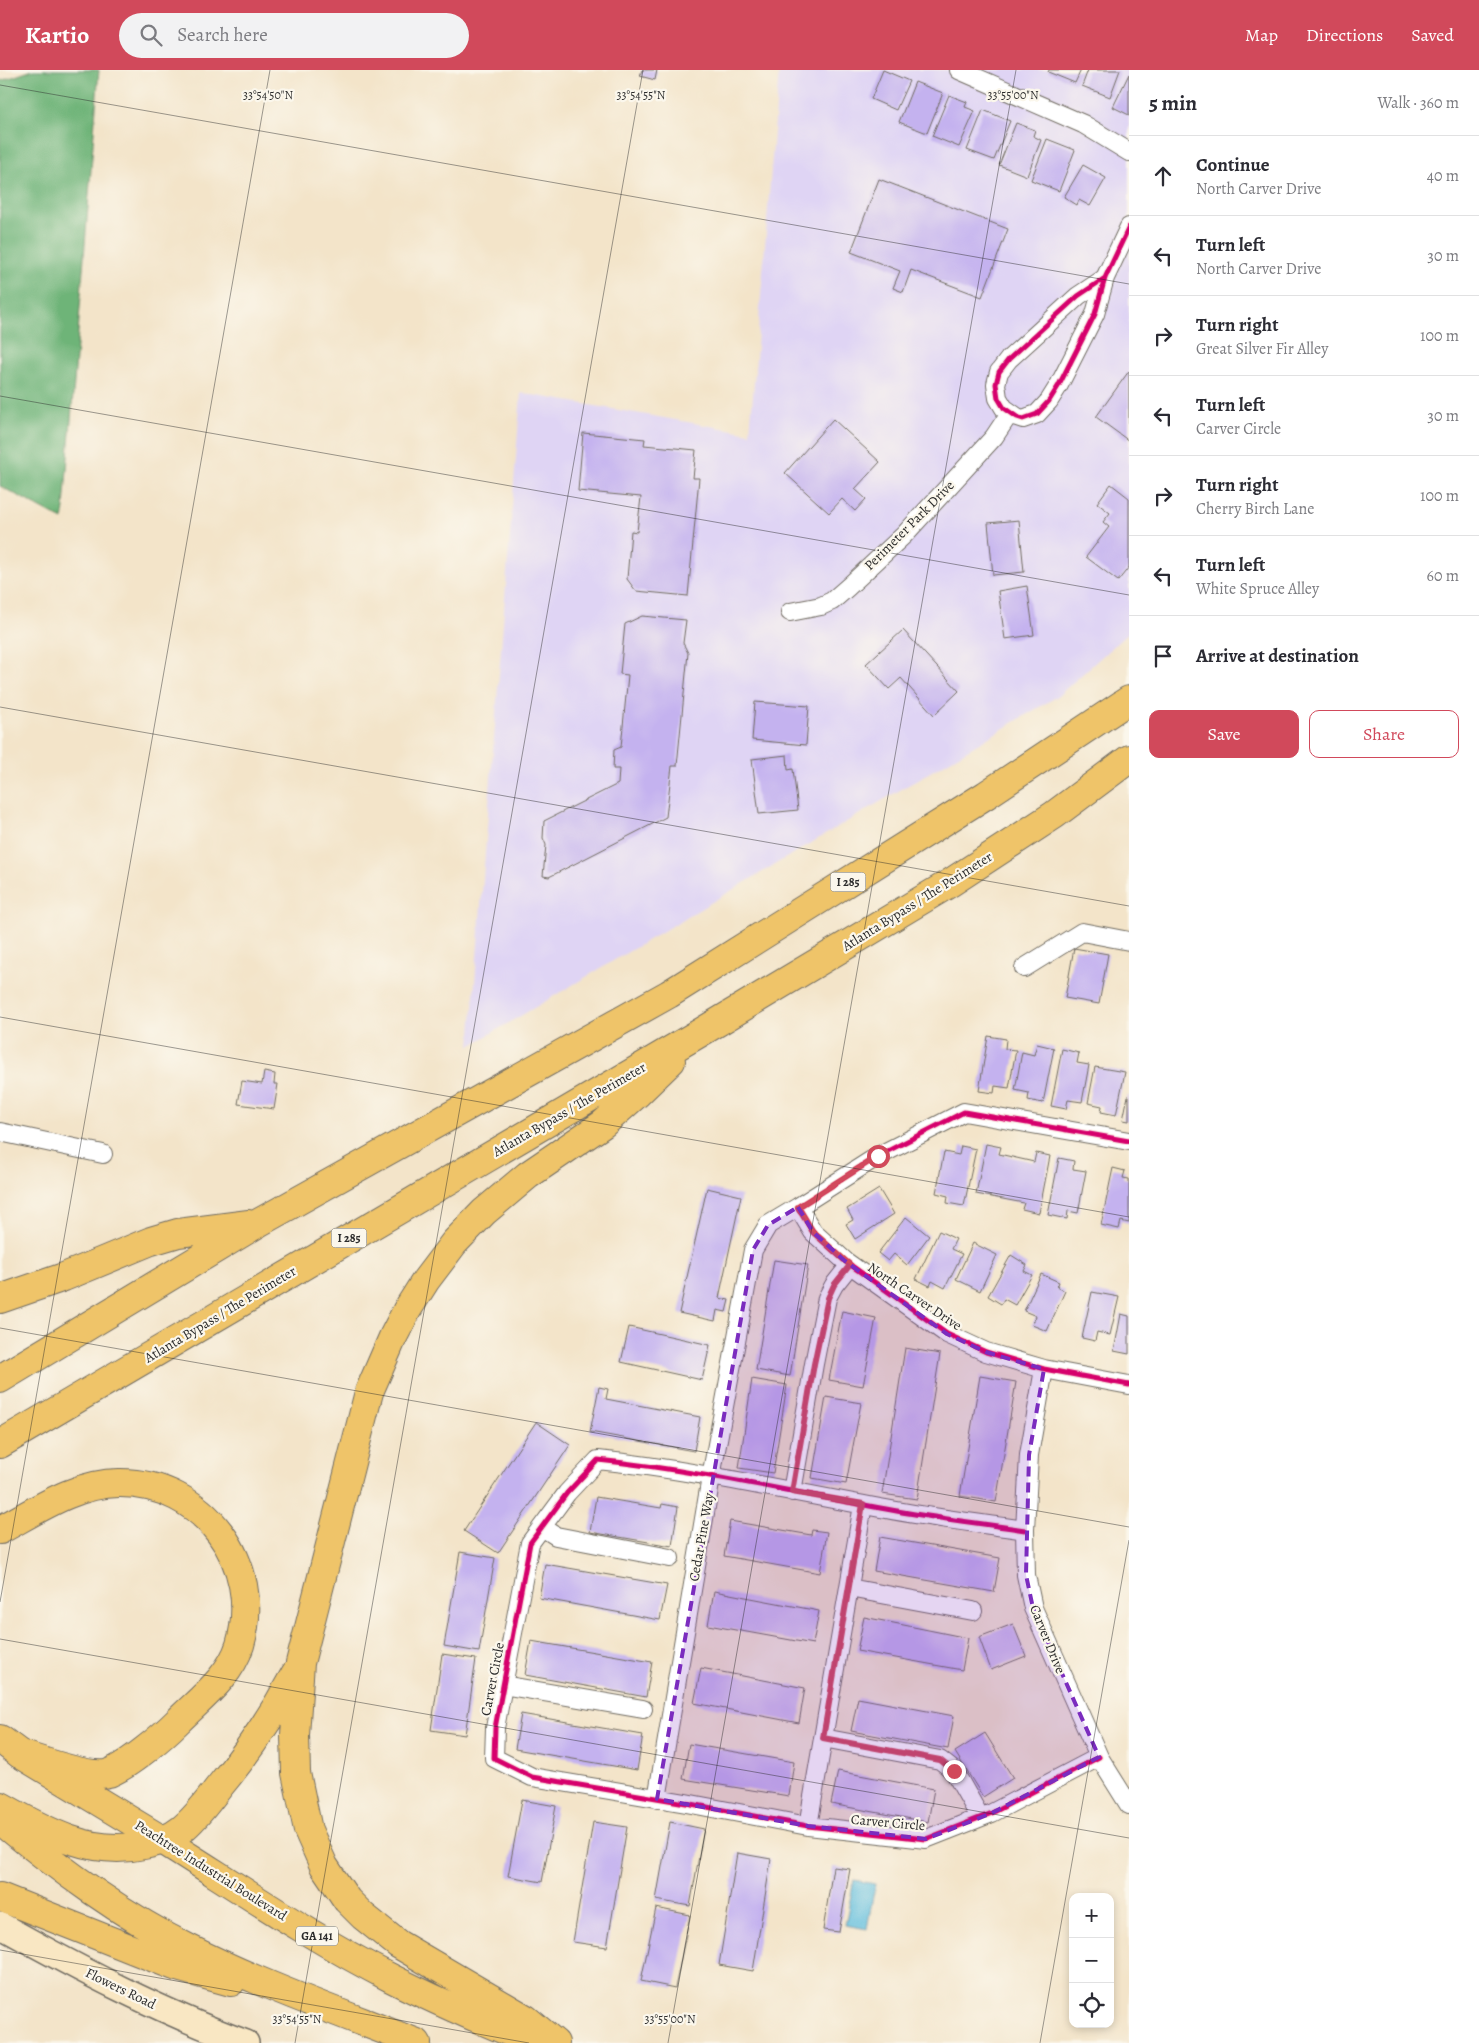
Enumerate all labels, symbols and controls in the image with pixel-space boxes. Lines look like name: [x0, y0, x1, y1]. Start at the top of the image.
search box: [119, 13, 469, 58]
text: Kartio: [25, 19, 89, 51]
icon: search: [137, 21, 165, 49]
text: Search here: [177, 22, 268, 48]
text: Map: [1245, 23, 1278, 47]
text: Directions: [1306, 23, 1383, 47]
text: Saved: [1411, 23, 1454, 47]
text: 33°54'50"N: [243, 87, 293, 103]
text: 33°54'55"N: [617, 87, 666, 103]
text: 33°55'00"N: [987, 87, 1039, 103]
text: 5 min: [1149, 89, 1197, 117]
text: Walk · 360 m: [1377, 92, 1459, 114]
text: Continue: [1196, 152, 1270, 178]
icon: ahead: [1149, 162, 1177, 190]
text: 40 m: [1427, 165, 1459, 187]
text: North Carver Drive: [1196, 178, 1321, 200]
text: Turn left: [1196, 232, 1265, 258]
icon: left: [1149, 242, 1177, 270]
text: 30 m: [1427, 245, 1459, 267]
text: North Carver Drive: [1196, 258, 1321, 280]
text: Turn right: [1196, 312, 1278, 338]
icon: right: [1149, 322, 1177, 350]
text: 100 m: [1420, 325, 1459, 347]
text: Great Silver Fir Alley: [1196, 338, 1328, 360]
text: Turn left: [1196, 392, 1265, 418]
icon: left: [1149, 402, 1177, 430]
text: 30 m: [1427, 405, 1459, 427]
text: Carver Circle: [1196, 418, 1281, 440]
text: Turn right: [1196, 472, 1278, 498]
street label: Perimeter Park Drive: [860, 476, 959, 575]
icon: right: [1149, 482, 1177, 510]
text: 100 m: [1420, 485, 1459, 507]
text: Cherry Birch Lane: [1196, 498, 1314, 520]
text: Turn left: [1196, 552, 1265, 578]
icon: left: [1149, 562, 1177, 590]
text: 60 m: [1427, 565, 1459, 587]
text: White Spruce Alley: [1196, 578, 1319, 600]
icon: arrive: [1149, 642, 1177, 670]
text: Arrive at destination: [1196, 643, 1359, 669]
button: Save: [1149, 710, 1299, 758]
button: Share: [1309, 710, 1459, 758]
street label: Atlanta Bypass / The Perimeter: [838, 847, 997, 956]
road number: I 285: [830, 872, 866, 892]
street label: Atlanta Bypass / The Perimeter: [488, 1057, 650, 1162]
route start: [867, 1145, 890, 1168]
road number: I 285: [332, 1228, 366, 1248]
street label: North Carver Drive: [864, 1258, 966, 1335]
street label: Atlanta Bypass / The Perimeter: [140, 1261, 300, 1368]
street label: Cedar Pine Way: [684, 1491, 719, 1583]
street label: Carver Drive: [1025, 1602, 1070, 1676]
street label: Carver Circle: [476, 1641, 509, 1718]
route end: [943, 1760, 966, 1783]
street label: Carver Circle: [850, 1810, 926, 1835]
street label: Peachtree Industrial Boulevard: [131, 1816, 291, 1925]
map controls: [1069, 1893, 1114, 2028]
button: +: [1069, 1893, 1114, 1938]
road number: GA 141: [296, 1926, 338, 1945]
button: −: [1069, 1938, 1114, 1983]
street label: Flowers Road: [82, 1963, 160, 2014]
button: locate: [1069, 1983, 1114, 2028]
text: 33°54'55"N: [273, 2011, 322, 2027]
text: 33°55'00"N: [644, 2011, 696, 2027]

